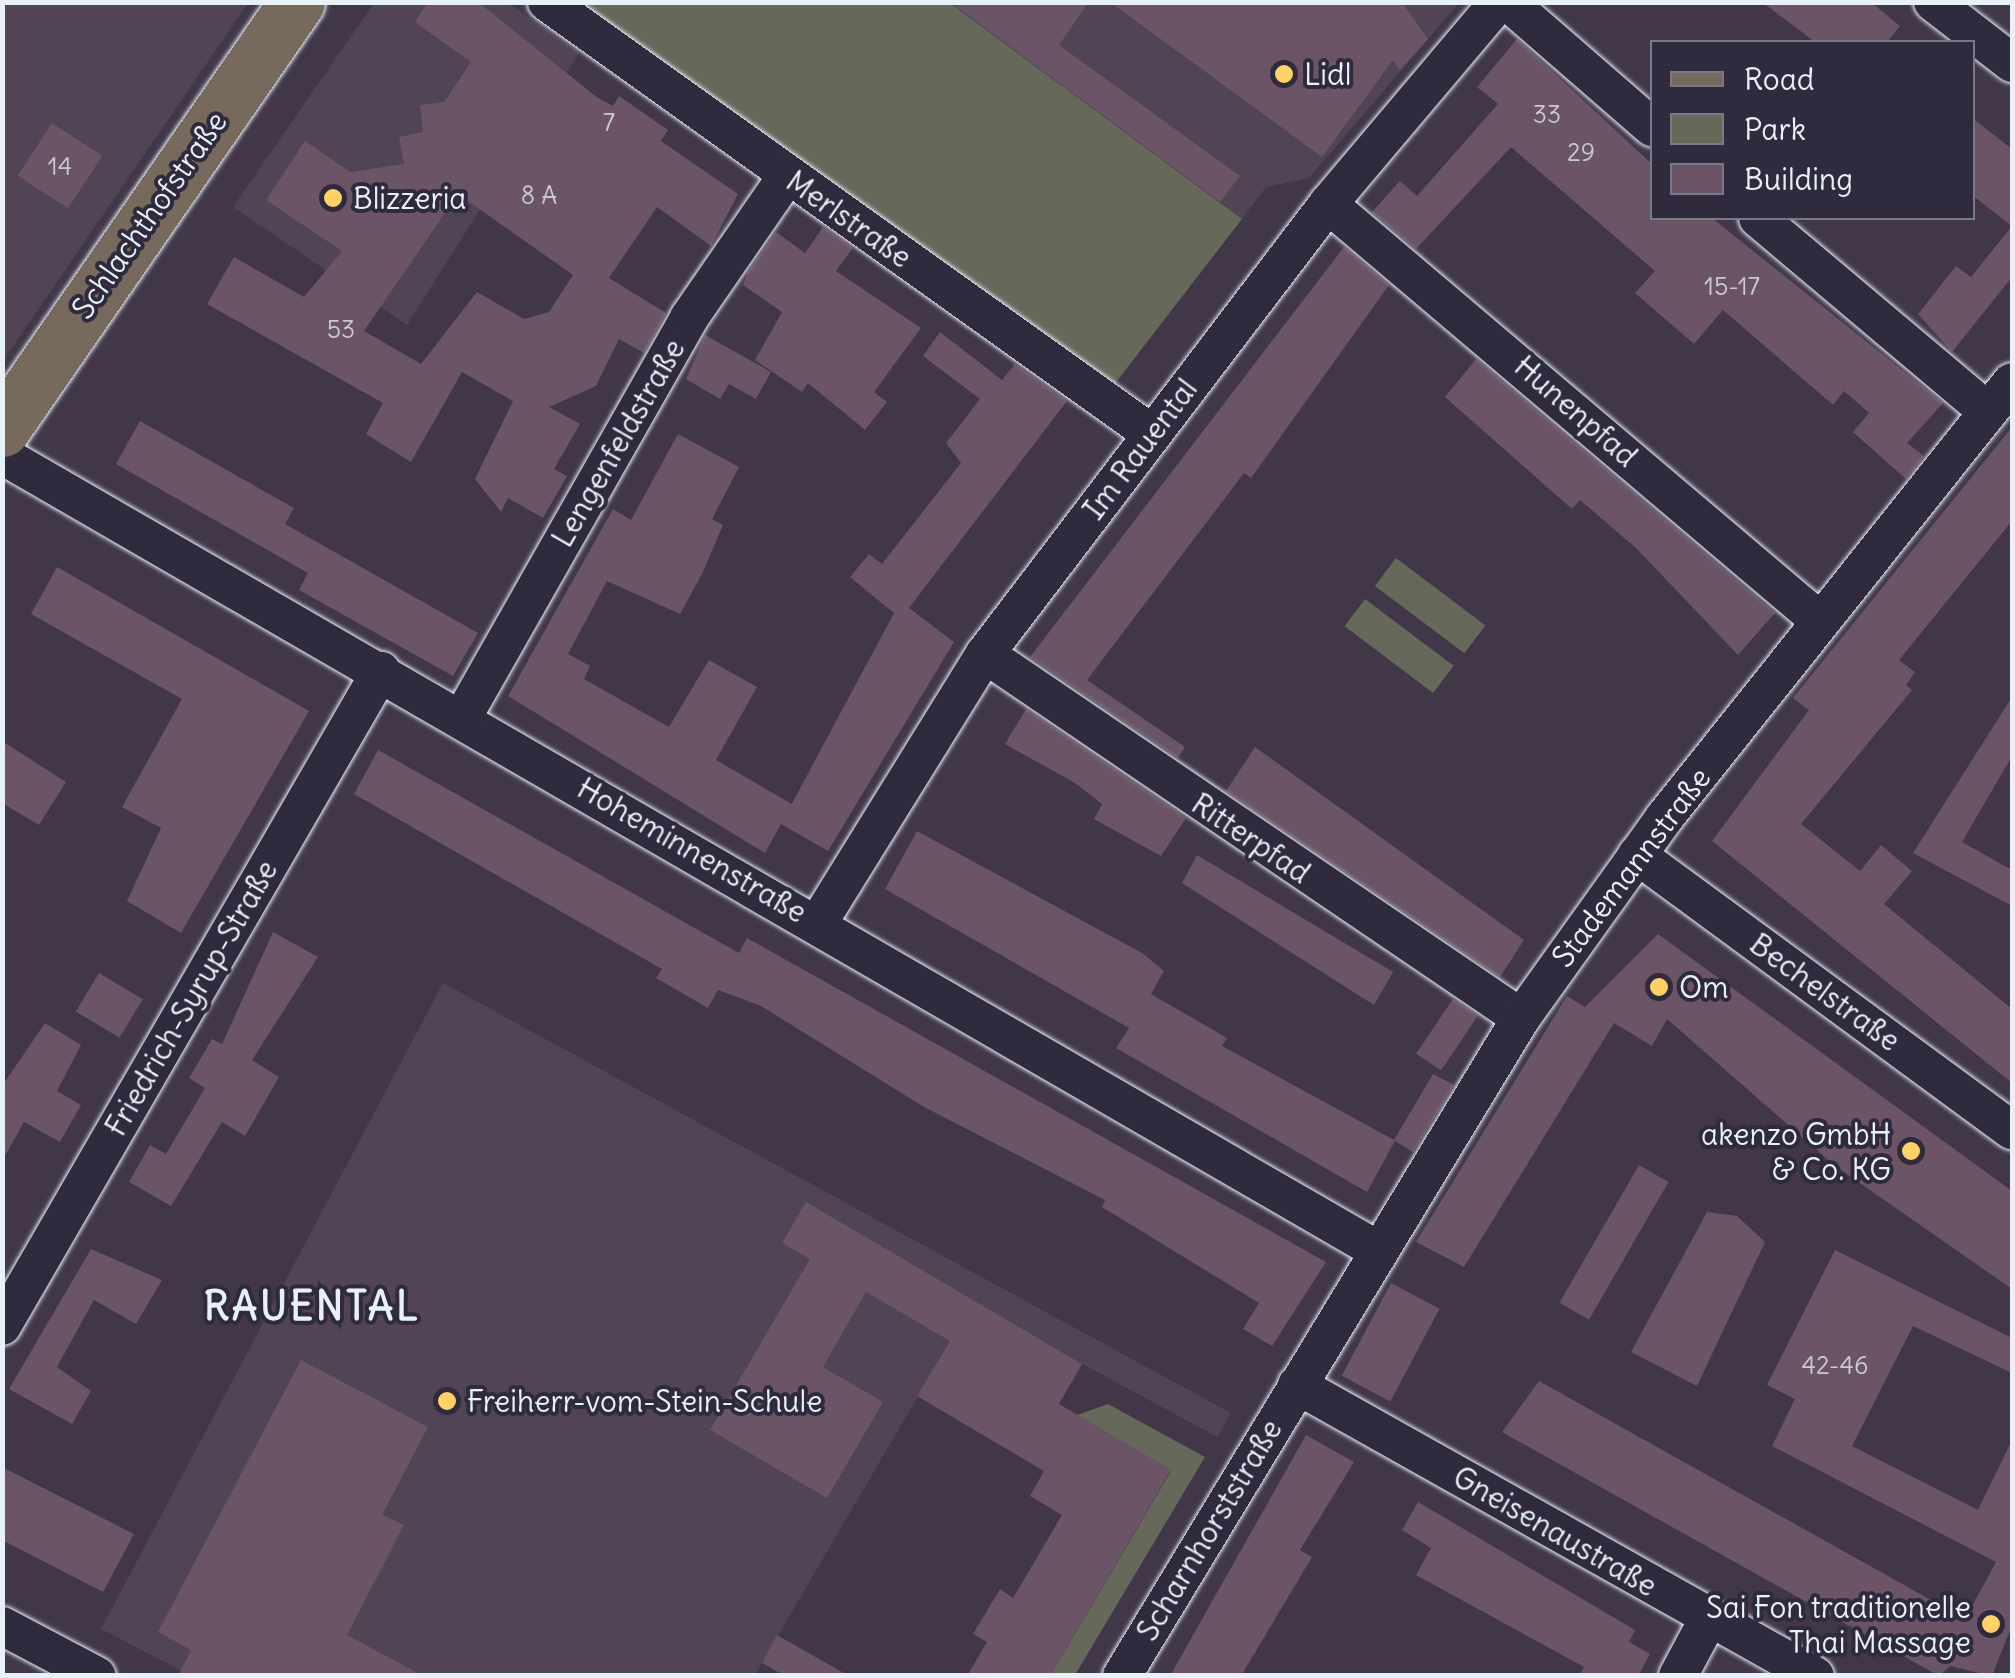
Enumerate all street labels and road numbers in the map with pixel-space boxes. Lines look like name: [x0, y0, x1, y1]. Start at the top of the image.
street label: Schlachthofstraße: [64, 105, 234, 325]
street label: Merlstraße: [779, 163, 919, 275]
street label: Lengenfeldstraße: [544, 333, 692, 553]
street label: Hunenpfad: [1507, 348, 1645, 474]
street label: Im Rauental: [1075, 372, 1205, 526]
street label: Stademannstraße: [1544, 760, 1718, 974]
street label: Hoheminnenstraße: [571, 770, 813, 930]
street label: Ritterpfad: [1185, 785, 1317, 891]
street label: Friedrich-Syrup-Straße: [97, 854, 285, 1142]
street label: Bechelstraße: [1743, 926, 1907, 1058]
street label: Scharnhorststraße: [1129, 1413, 1289, 1647]
street label: Gneisenaustraße: [1447, 1458, 1663, 1604]

